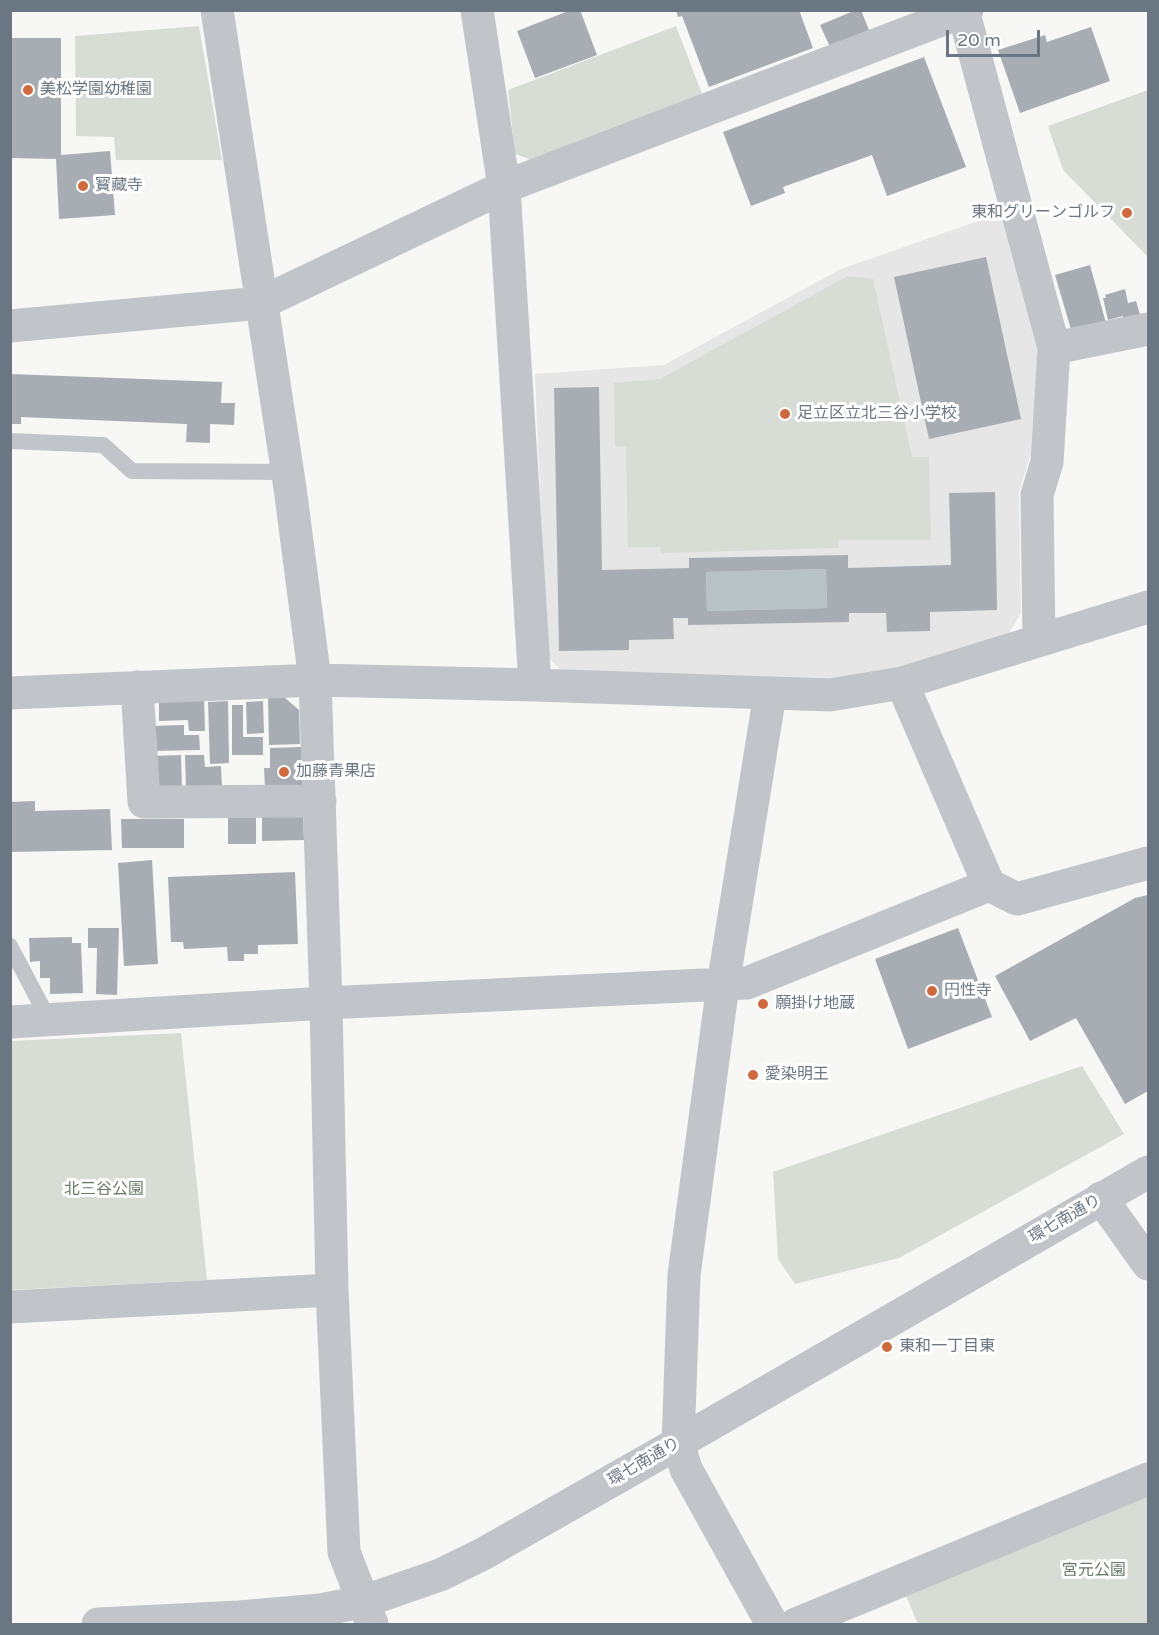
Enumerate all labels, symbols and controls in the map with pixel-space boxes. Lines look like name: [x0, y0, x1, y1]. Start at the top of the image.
scale bar: [949, 18, 1044, 56]
text: 20 m: [957, 29, 1001, 51]
place label: 美松学園幼稚園: [40, 80, 152, 100]
marker: 美松学園幼稚園: [21, 83, 35, 97]
place label: 寳藏寺: [95, 176, 143, 196]
marker: 寳藏寺: [76, 179, 90, 193]
place label: 東和グリーンゴルフ: [971, 203, 1115, 223]
marker: 東和グリーンゴルフ: [1120, 206, 1134, 220]
place label: 足立区立北三谷小学校: [797, 404, 957, 424]
marker: 足立区立北三谷小学校: [778, 407, 792, 421]
place label: 加藤青果店: [296, 762, 376, 782]
marker: 加藤青果店: [277, 765, 291, 779]
place label: 円性寺: [944, 981, 992, 1001]
marker: 円性寺: [925, 984, 939, 998]
place label: 願掛け地蔵: [775, 994, 855, 1014]
marker: 願掛け地蔵: [756, 997, 770, 1011]
place label: 愛染明王: [765, 1065, 829, 1085]
marker: 愛染明王: [746, 1068, 760, 1082]
park label: 北三谷公園: [64, 1180, 144, 1200]
street label: 環七南通り: [1026, 1191, 1104, 1247]
place label: 東和一丁目東: [899, 1337, 995, 1357]
marker: 東和一丁目東: [880, 1340, 894, 1354]
street label: 環七南通り: [605, 1434, 683, 1490]
park label: 宮元公園: [1062, 1561, 1126, 1581]

